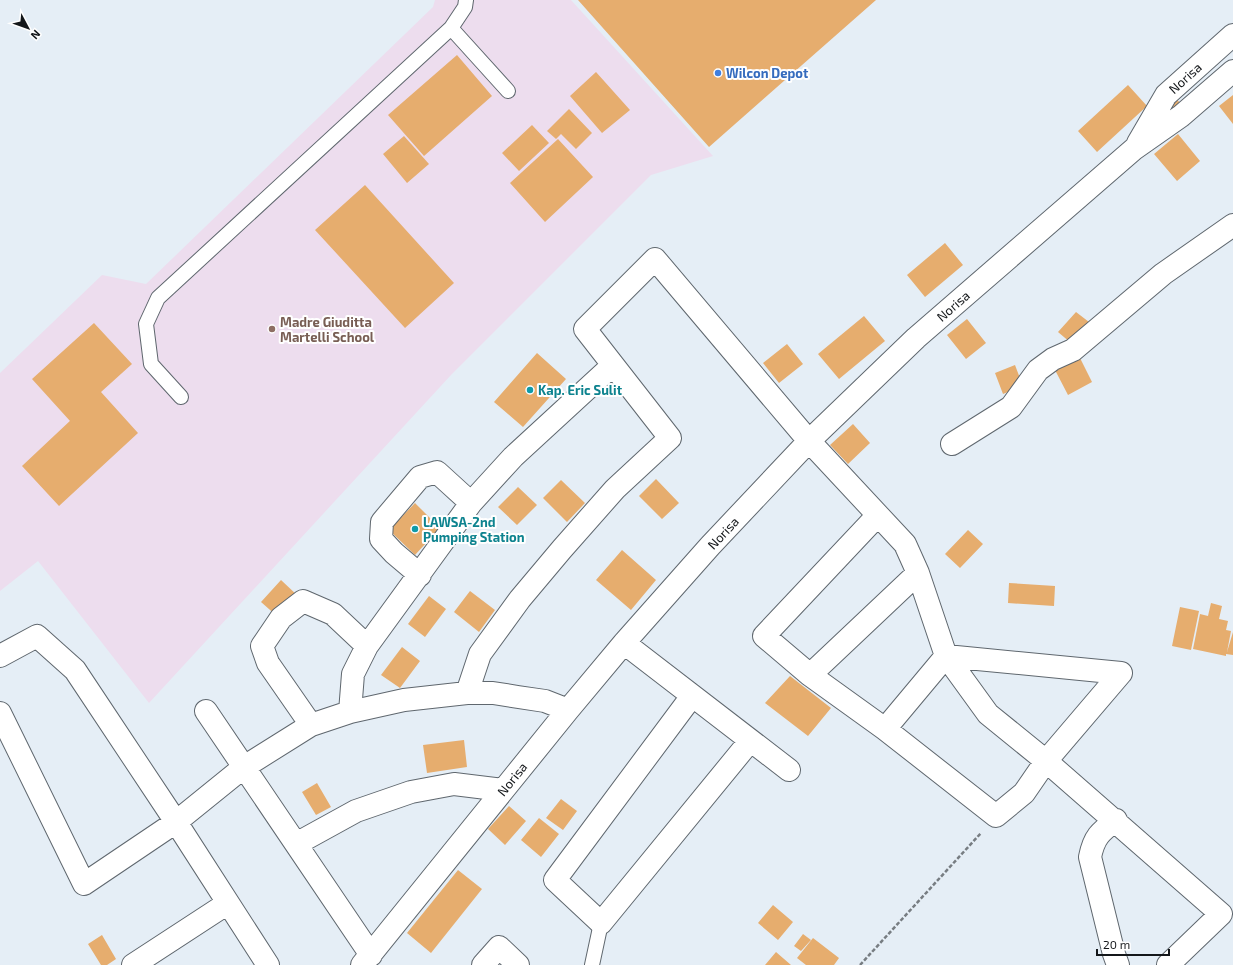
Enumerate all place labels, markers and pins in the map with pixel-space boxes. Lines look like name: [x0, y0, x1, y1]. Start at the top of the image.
place label: Wilcon Depot: [726, 65, 809, 81]
marker: Wilcon Depot: [713, 68, 723, 78]
place label: Madre Giuditta Martelli School: [280, 314, 375, 345]
marker: Madre Giuditta Martelli School: [267, 324, 277, 334]
place label: Kap. Eric Sulit: [538, 382, 623, 398]
marker: Kap. Eric Sulit: [525, 385, 535, 395]
place label: LAWSA-2nd Pumping Station: [423, 514, 525, 545]
marker: LAWSA-2nd Pumping Station: [410, 524, 420, 534]

